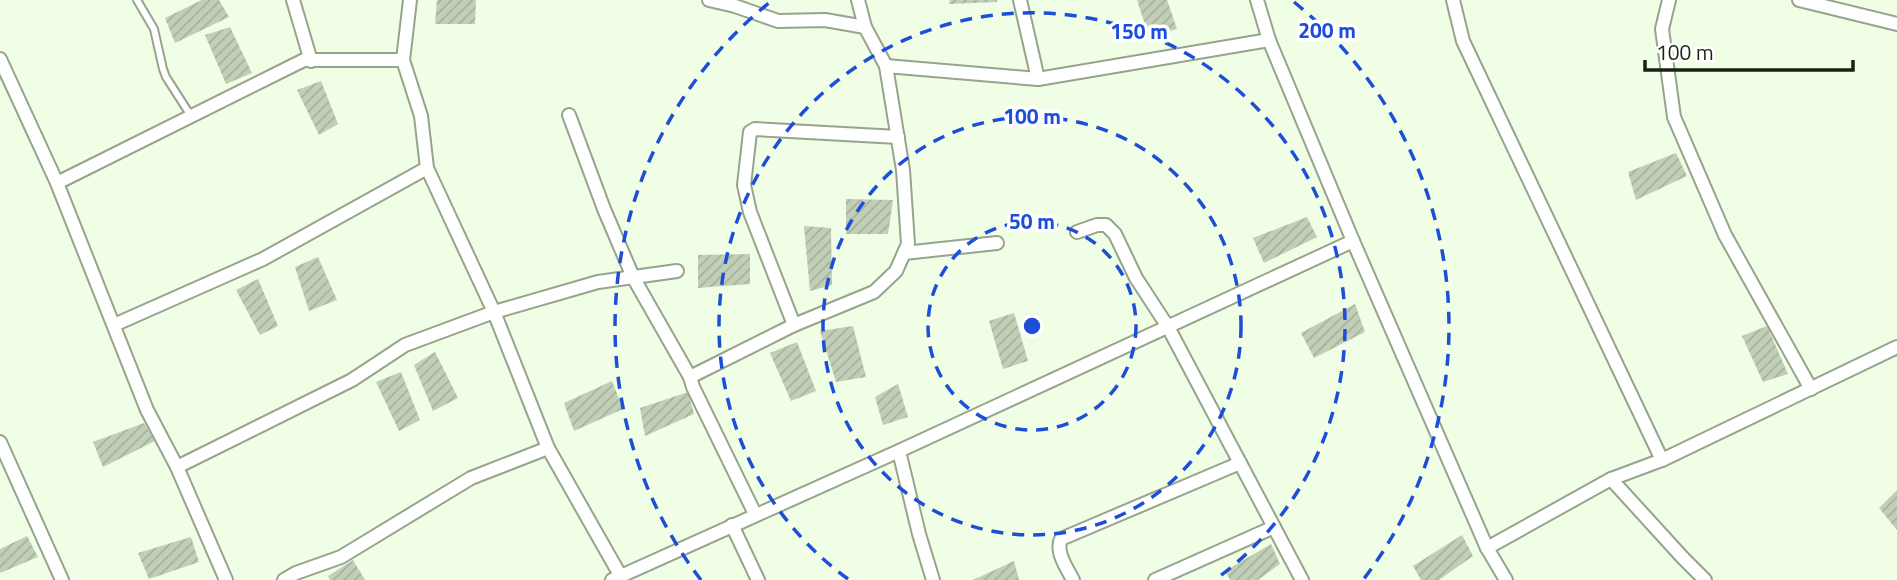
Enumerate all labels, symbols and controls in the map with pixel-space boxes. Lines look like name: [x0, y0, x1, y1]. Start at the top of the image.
text: 200 m: [1298, 14, 1356, 46]
text: 150 m: [1110, 15, 1168, 47]
scale bar: [1645, 28, 1853, 72]
text: 100 m: [1656, 36, 1713, 68]
text: 100 m: [1003, 100, 1061, 132]
text: 50 m: [1009, 205, 1055, 237]
centre of rings: [1020, 314, 1044, 338]

